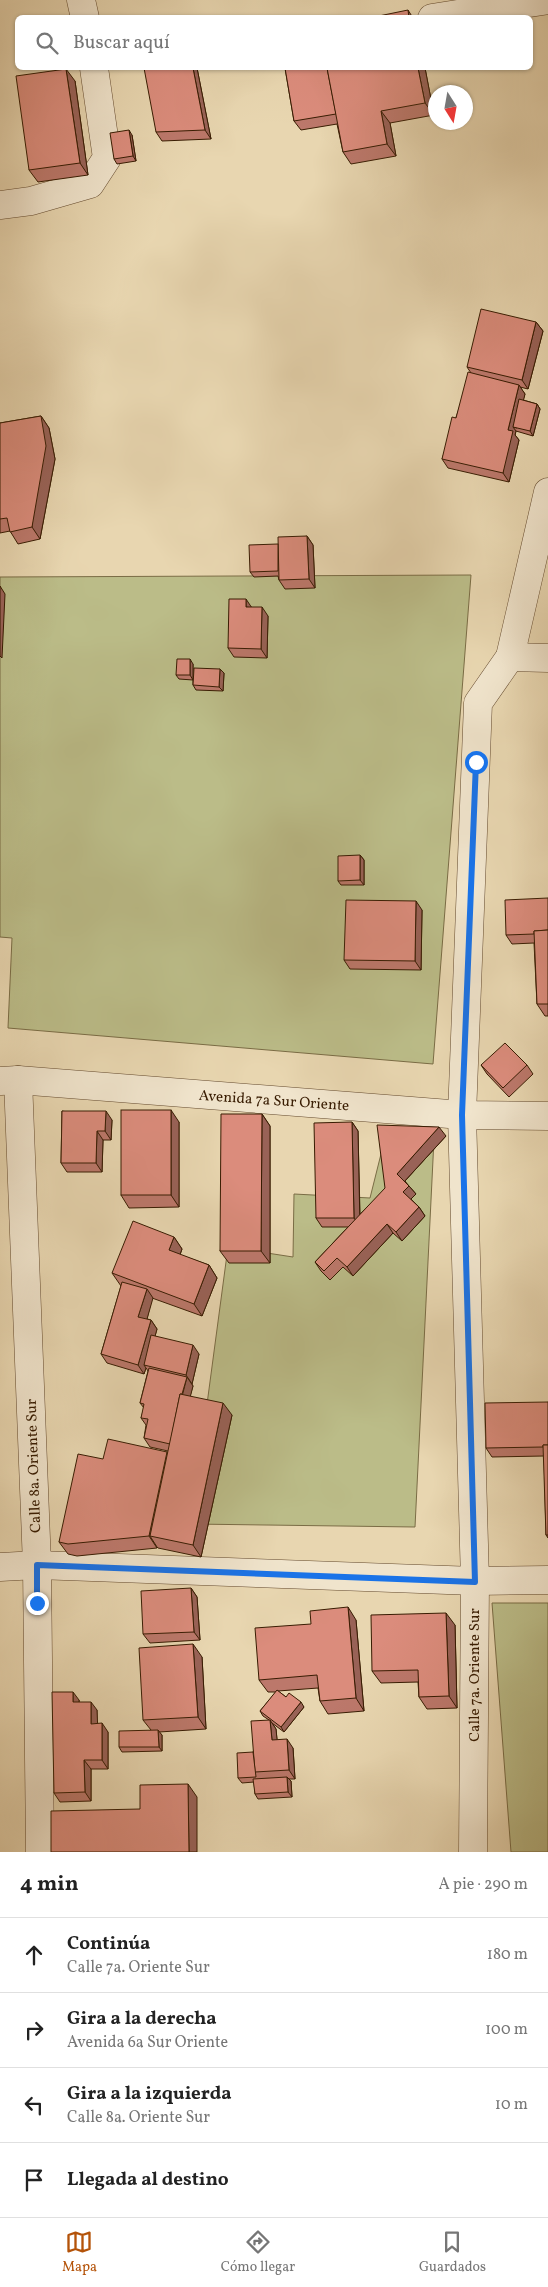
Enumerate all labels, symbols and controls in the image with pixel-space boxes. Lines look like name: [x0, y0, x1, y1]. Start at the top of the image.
search box: [15, 15, 533, 70]
icon: search: [33, 29, 61, 57]
text: Buscar aquí: [73, 30, 170, 56]
north arrow: [428, 85, 473, 130]
route start: [465, 751, 488, 774]
street label: Avenida 7a Sur Oriente: [198, 1086, 350, 1117]
street label: Calle 8a. Oriente Sur: [22, 1399, 47, 1533]
route end: [26, 1592, 49, 1615]
street label: Calle 7a. Oriente Sur: [465, 1608, 486, 1742]
text: 4 min: [20, 1870, 79, 1899]
text: A pie · 290 m: [438, 1874, 528, 1896]
text: Continúa: [67, 1931, 150, 1957]
icon: ahead: [20, 1941, 48, 1969]
text: 180 m: [487, 1944, 528, 1966]
text: Calle 7a. Oriente Sur: [67, 1957, 210, 1979]
text: Gira a la derecha: [67, 2006, 217, 2032]
icon: right: [20, 2016, 48, 2044]
text: 100 m: [485, 2019, 528, 2041]
text: Avenida 6a Sur Oriente: [67, 2032, 228, 2054]
text: Gira a la izquierda: [67, 2081, 232, 2107]
icon: left: [20, 2091, 48, 2119]
text: 10 m: [495, 2094, 528, 2116]
text: Calle 8a. Oriente Sur: [67, 2107, 210, 2129]
icon: arrive: [20, 2166, 48, 2194]
text: Llegada al destino: [67, 2167, 229, 2193]
tab: Mapa: [62, 2228, 97, 2277]
tab: Cómo llegar: [221, 2228, 295, 2277]
tab: Guardados: [419, 2228, 486, 2277]

